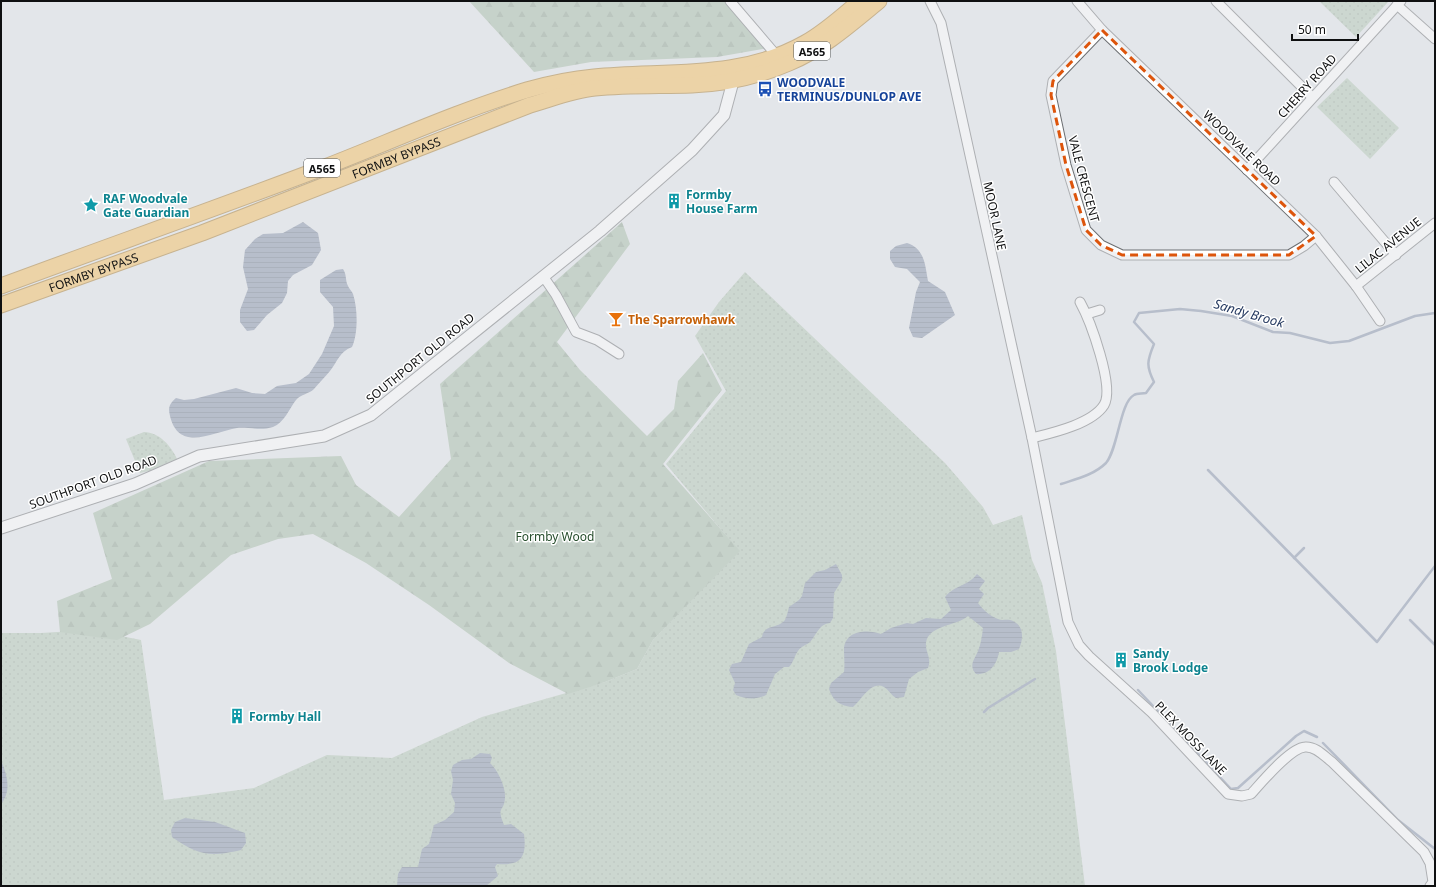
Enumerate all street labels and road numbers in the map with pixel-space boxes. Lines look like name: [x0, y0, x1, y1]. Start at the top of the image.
road number: A565: [794, 42, 830, 60]
street label: CHERRY ROAD: [1274, 50, 1341, 122]
street label: WOODVALE ROAD: [1199, 106, 1285, 190]
street label: FORMBY BYPASS: [349, 132, 443, 182]
street label: VALE CRESCENT: [1064, 134, 1104, 224]
road number: A565: [304, 159, 340, 177]
street label: MOOR LANE: [979, 180, 1011, 252]
street label: LILAC AVENUE: [1351, 213, 1425, 277]
street label: FORMBY BYPASS: [46, 248, 141, 296]
street label: SOUTHPORT OLD ROAD: [362, 309, 478, 407]
street label: SOUTHPORT OLD ROAD: [27, 451, 159, 513]
street label: PLEX MOSS LANE: [1151, 697, 1231, 779]

